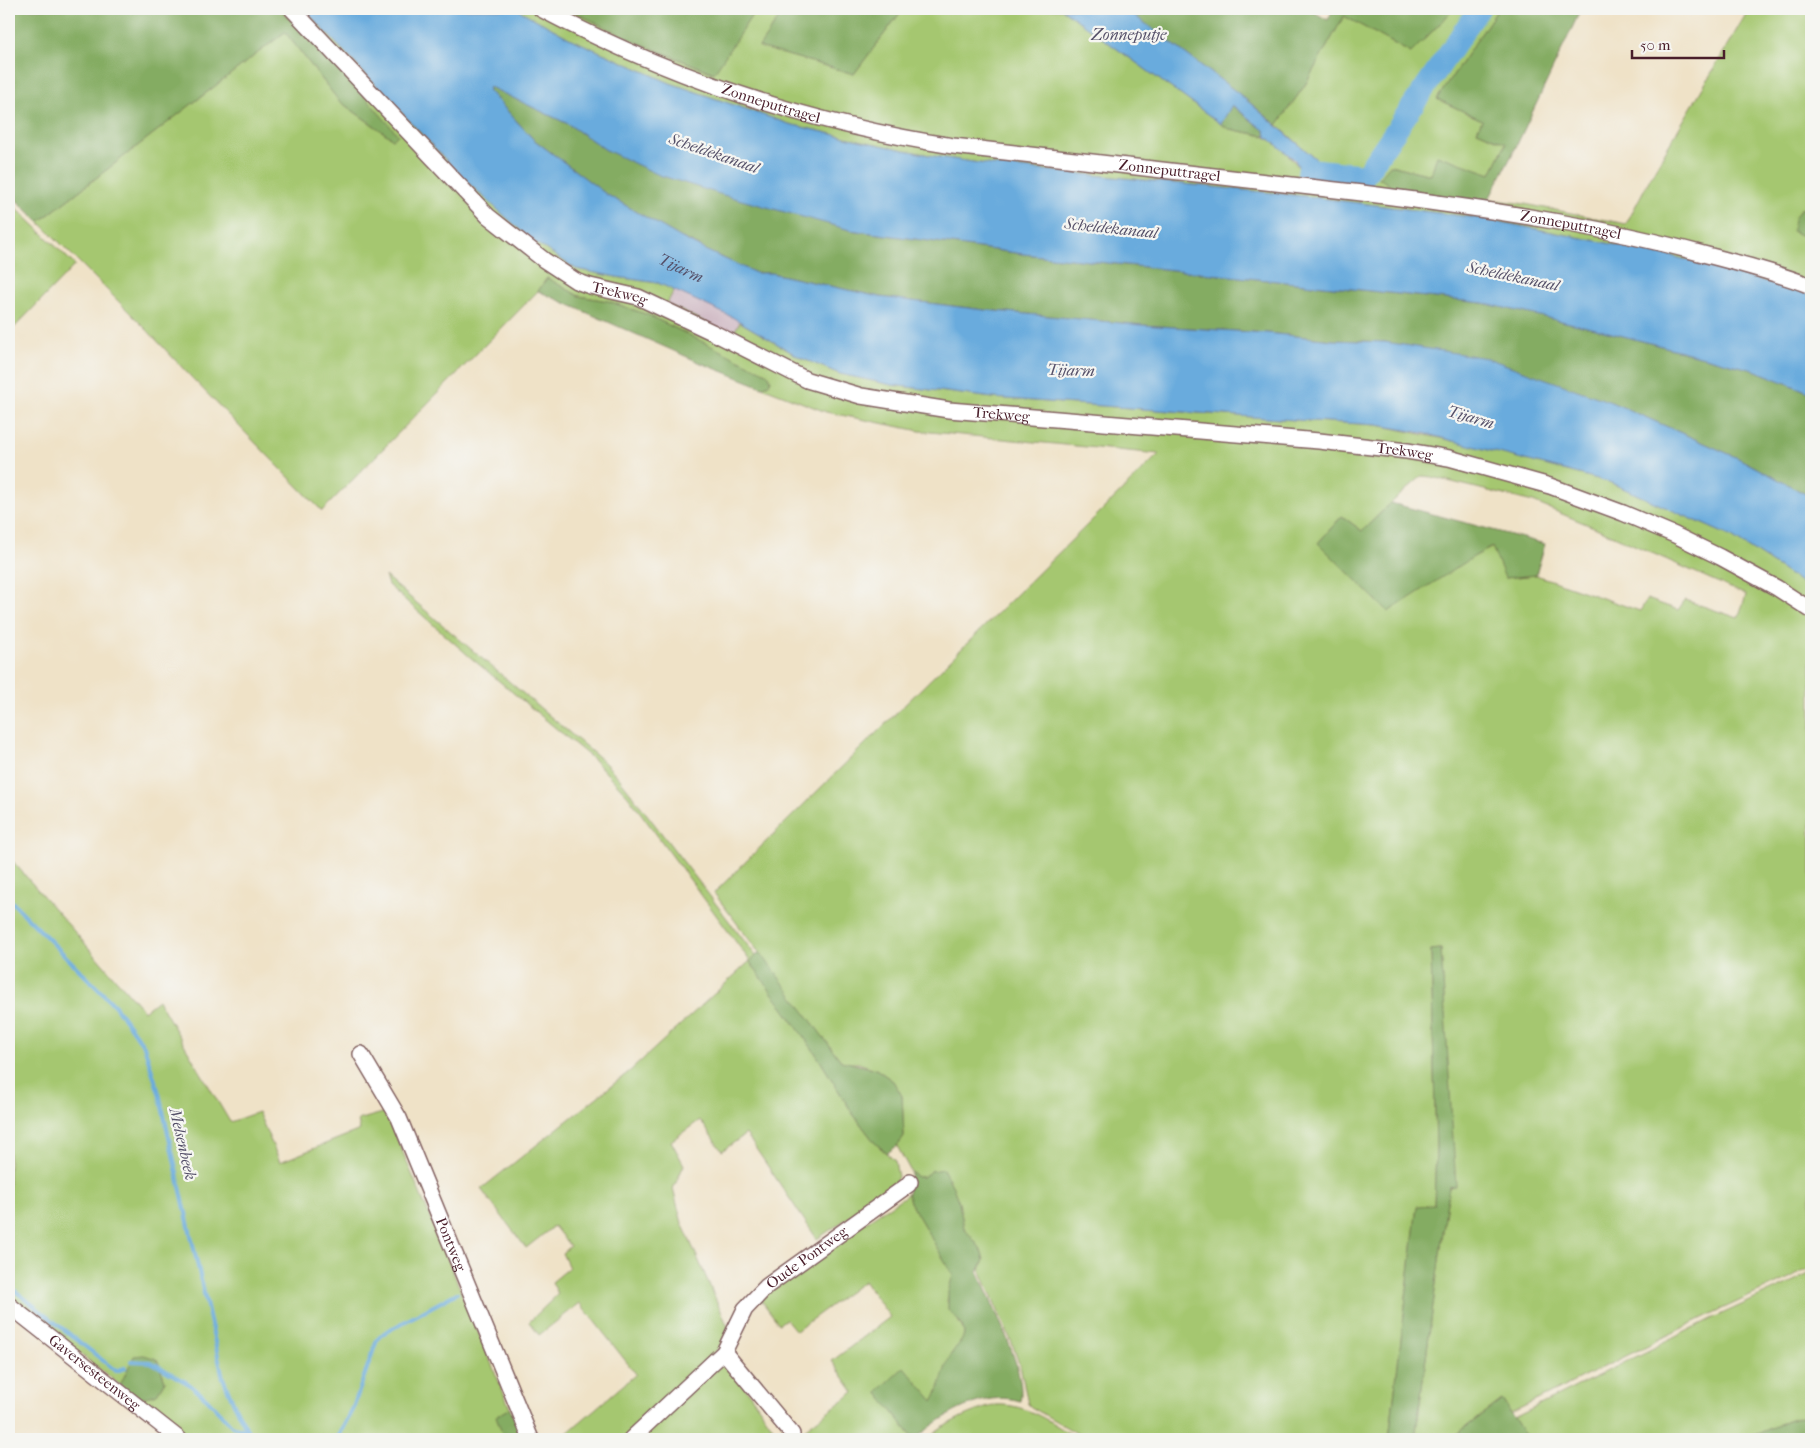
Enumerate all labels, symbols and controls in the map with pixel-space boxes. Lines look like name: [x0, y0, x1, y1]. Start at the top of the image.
water label: Zonneputje: [1091, 25, 1167, 44]
scale bar: [1632, 28, 1725, 60]
text: 50 m: [1640, 36, 1671, 54]
street label: Zonneputtragel: [719, 80, 822, 127]
water label: Scheldekanaal: [666, 128, 763, 178]
street label: Zonneputtragel: [1118, 156, 1221, 185]
street label: Zonneputtragel: [1519, 207, 1623, 243]
water label: Scheldekanaal: [1063, 214, 1161, 243]
water label: Tijarm: [656, 249, 707, 286]
water label: Scheldekanaal: [1464, 257, 1563, 295]
street label: Trekweg: [590, 278, 652, 310]
water label: Tijarm: [1047, 360, 1095, 380]
water label: Tijarm: [1445, 401, 1497, 433]
street label: Trekweg: [972, 403, 1031, 426]
street label: Trekweg: [1376, 439, 1435, 464]
water label: Melsenbeek: [165, 1105, 200, 1182]
street label: Pontweg: [432, 1215, 470, 1275]
street label: Oude Pontweg: [763, 1222, 852, 1293]
street label: Gaversesteenweg: [45, 1331, 145, 1415]

